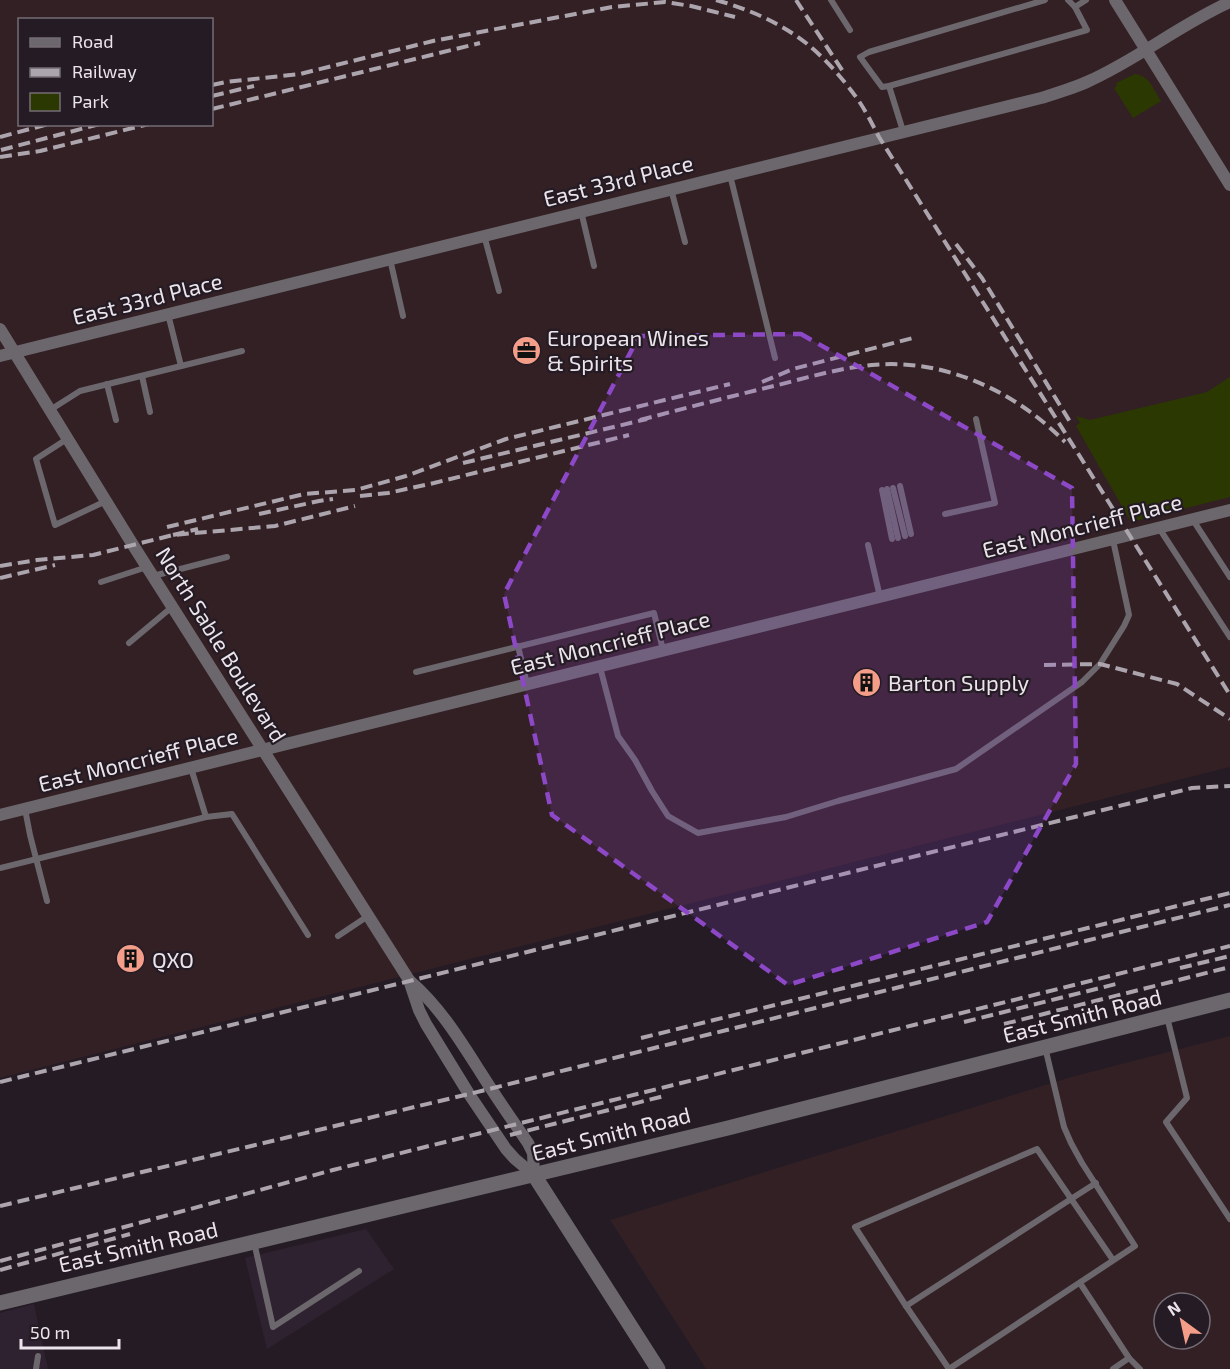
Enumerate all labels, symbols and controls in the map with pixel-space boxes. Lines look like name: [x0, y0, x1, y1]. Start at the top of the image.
legend: [18, 18, 213, 126]
text: Road: [72, 30, 113, 52]
text: Railway: [72, 60, 137, 82]
text: Park: [72, 90, 109, 112]
street label: East 33rd Place: [540, 149, 696, 211]
street label: East 33rd Place: [69, 267, 225, 329]
place label: European Wines & Spirits: [547, 324, 709, 375]
office icon: European Wines & Spirits: [510, 334, 542, 366]
street label: East Moncrieff Place: [979, 488, 1185, 562]
street label: North Sable Boulevard: [151, 542, 293, 746]
street label: East Moncrieff Place: [507, 605, 713, 679]
building icon: Barton Supply: [851, 666, 883, 698]
place label: Barton Supply: [888, 669, 1030, 695]
street label: East Moncrieff Place: [35, 722, 241, 796]
building icon: QXO: [115, 943, 147, 975]
place label: QXO: [152, 946, 194, 973]
street label: East Smith Road: [1000, 983, 1164, 1047]
street label: East Smith Road: [529, 1101, 693, 1165]
street label: East Smith Road: [56, 1215, 220, 1277]
north arrow: [1152, 1291, 1212, 1351]
text: N: [1164, 1297, 1184, 1319]
scale bar: [21, 1312, 118, 1350]
text: 50 m: [30, 1321, 70, 1343]

